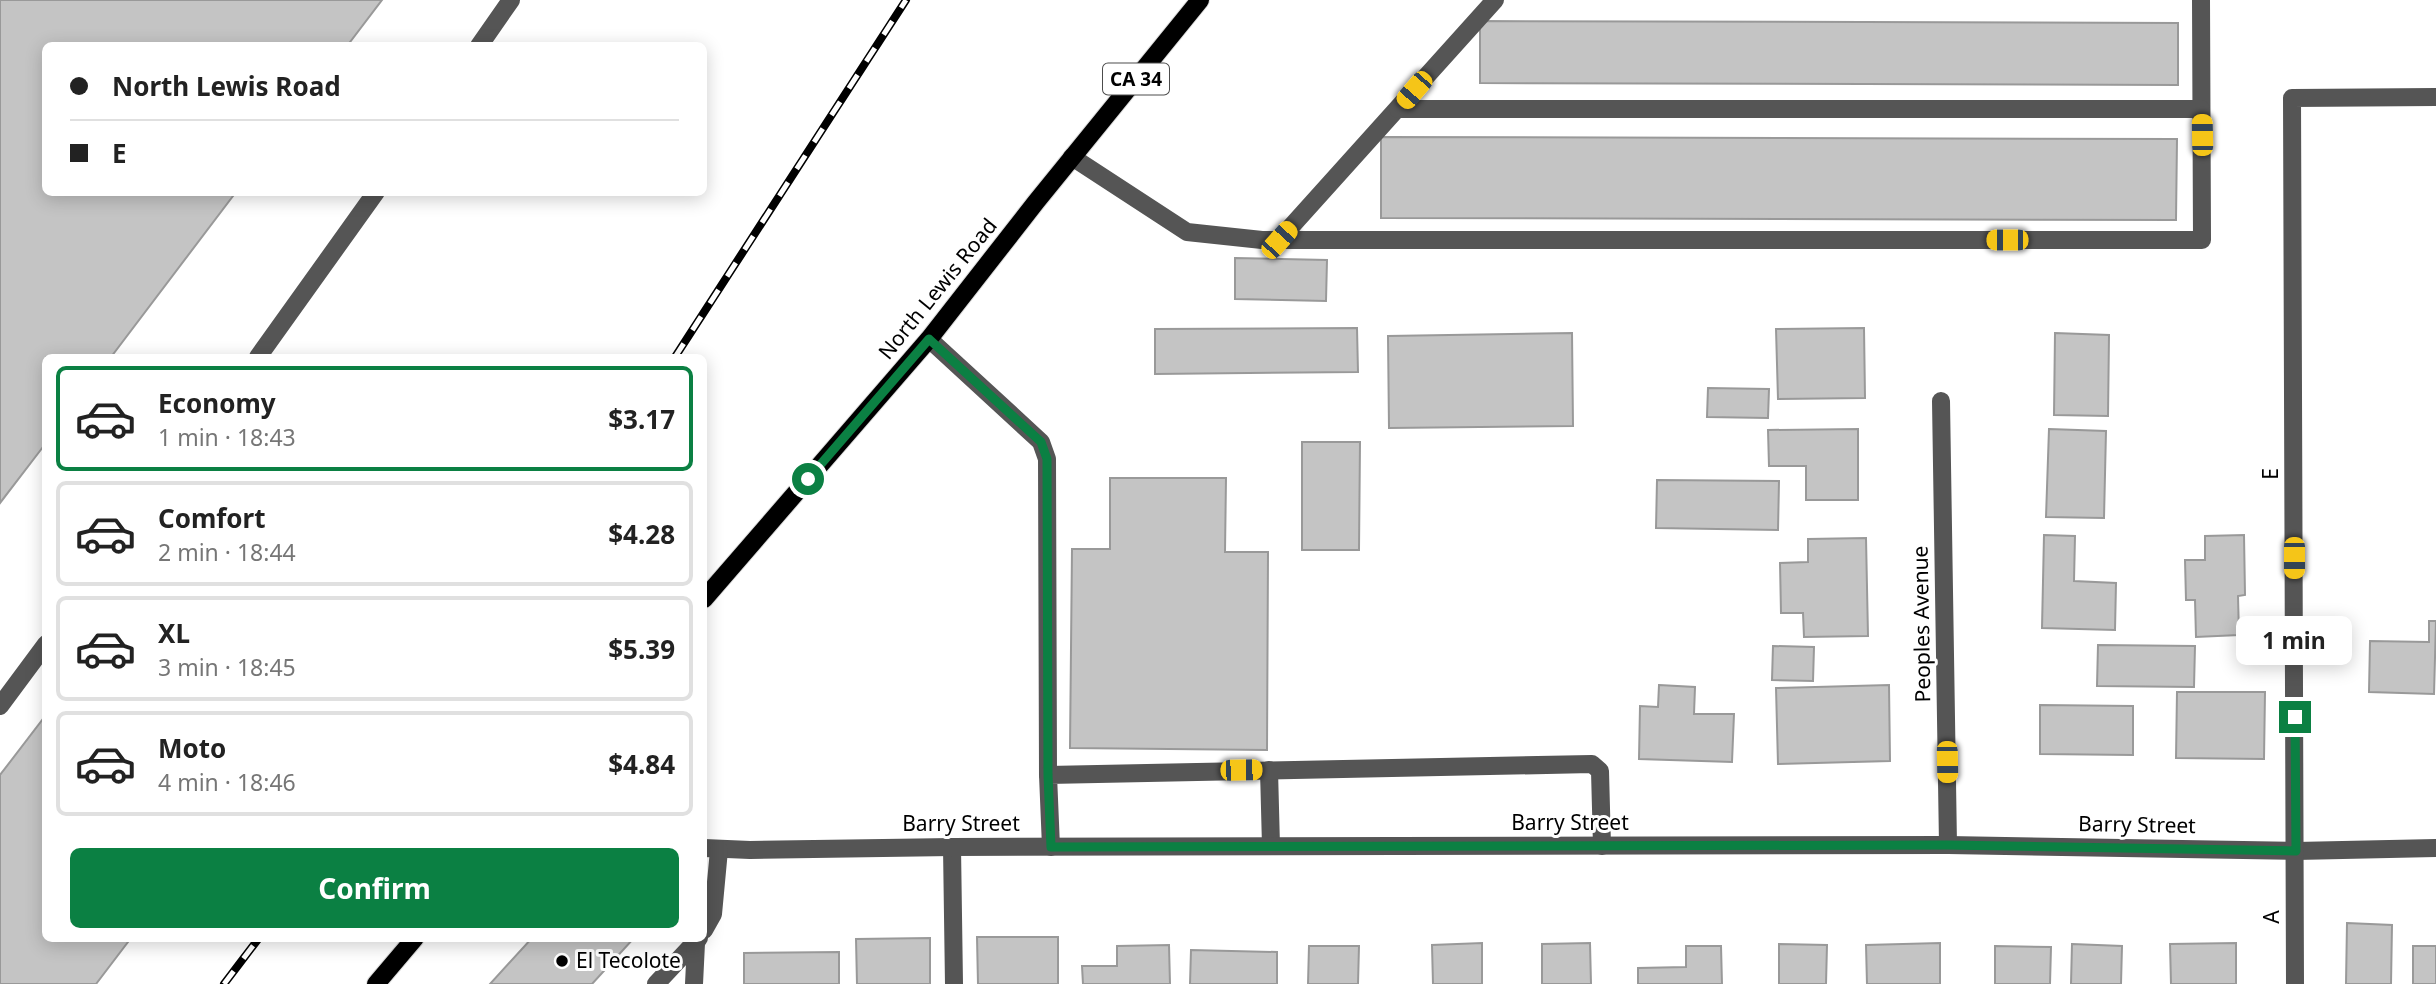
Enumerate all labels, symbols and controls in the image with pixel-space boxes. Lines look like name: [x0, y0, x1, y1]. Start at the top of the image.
road number: CA 34: [1103, 64, 1169, 94]
car: [1393, 67, 1436, 113]
text: North Lewis Road: [112, 68, 341, 104]
car: [2192, 114, 2213, 156]
text: E: [112, 135, 127, 171]
street label: North Lewis Road: [872, 212, 1003, 365]
car: [1258, 217, 1301, 263]
car: [1987, 230, 2029, 251]
text: Economy: [158, 385, 276, 421]
icon: car: [74, 387, 137, 450]
text: $3.17: [608, 401, 675, 437]
text: 1 min · 18:43: [158, 421, 296, 453]
route start: [792, 463, 824, 495]
street label: E: [2256, 468, 2284, 480]
text: Comfort: [158, 500, 266, 536]
icon: car: [74, 502, 137, 565]
text: $4.28: [608, 516, 675, 552]
text: 2 min · 18:44: [158, 536, 296, 568]
car: [2284, 537, 2305, 579]
street label: Peoples Avenue: [1906, 545, 1936, 703]
text: XL: [158, 615, 190, 651]
callout: 1 min: [2237, 616, 2353, 664]
icon: car: [74, 617, 137, 680]
text: 1 min: [2262, 624, 2326, 656]
text: $5.39: [608, 631, 675, 667]
text: 3 min · 18:45: [158, 651, 296, 683]
route end: [2279, 701, 2311, 733]
text: Moto: [158, 730, 226, 766]
icon: car: [74, 732, 137, 795]
car: [1937, 741, 1958, 783]
text: $4.84: [608, 746, 675, 782]
car: [1220, 759, 1263, 781]
text: 4 min · 18:46: [158, 766, 296, 798]
street label: Barry Street: [1511, 808, 1629, 836]
street label: Barry Street: [902, 809, 1020, 837]
street label: Barry Street: [2078, 809, 2196, 839]
button: Confirm: [70, 848, 679, 928]
street label: A: [2257, 910, 2285, 924]
place label: El Tecolote: [576, 946, 681, 974]
marker: El Tecolote: [554, 953, 570, 969]

